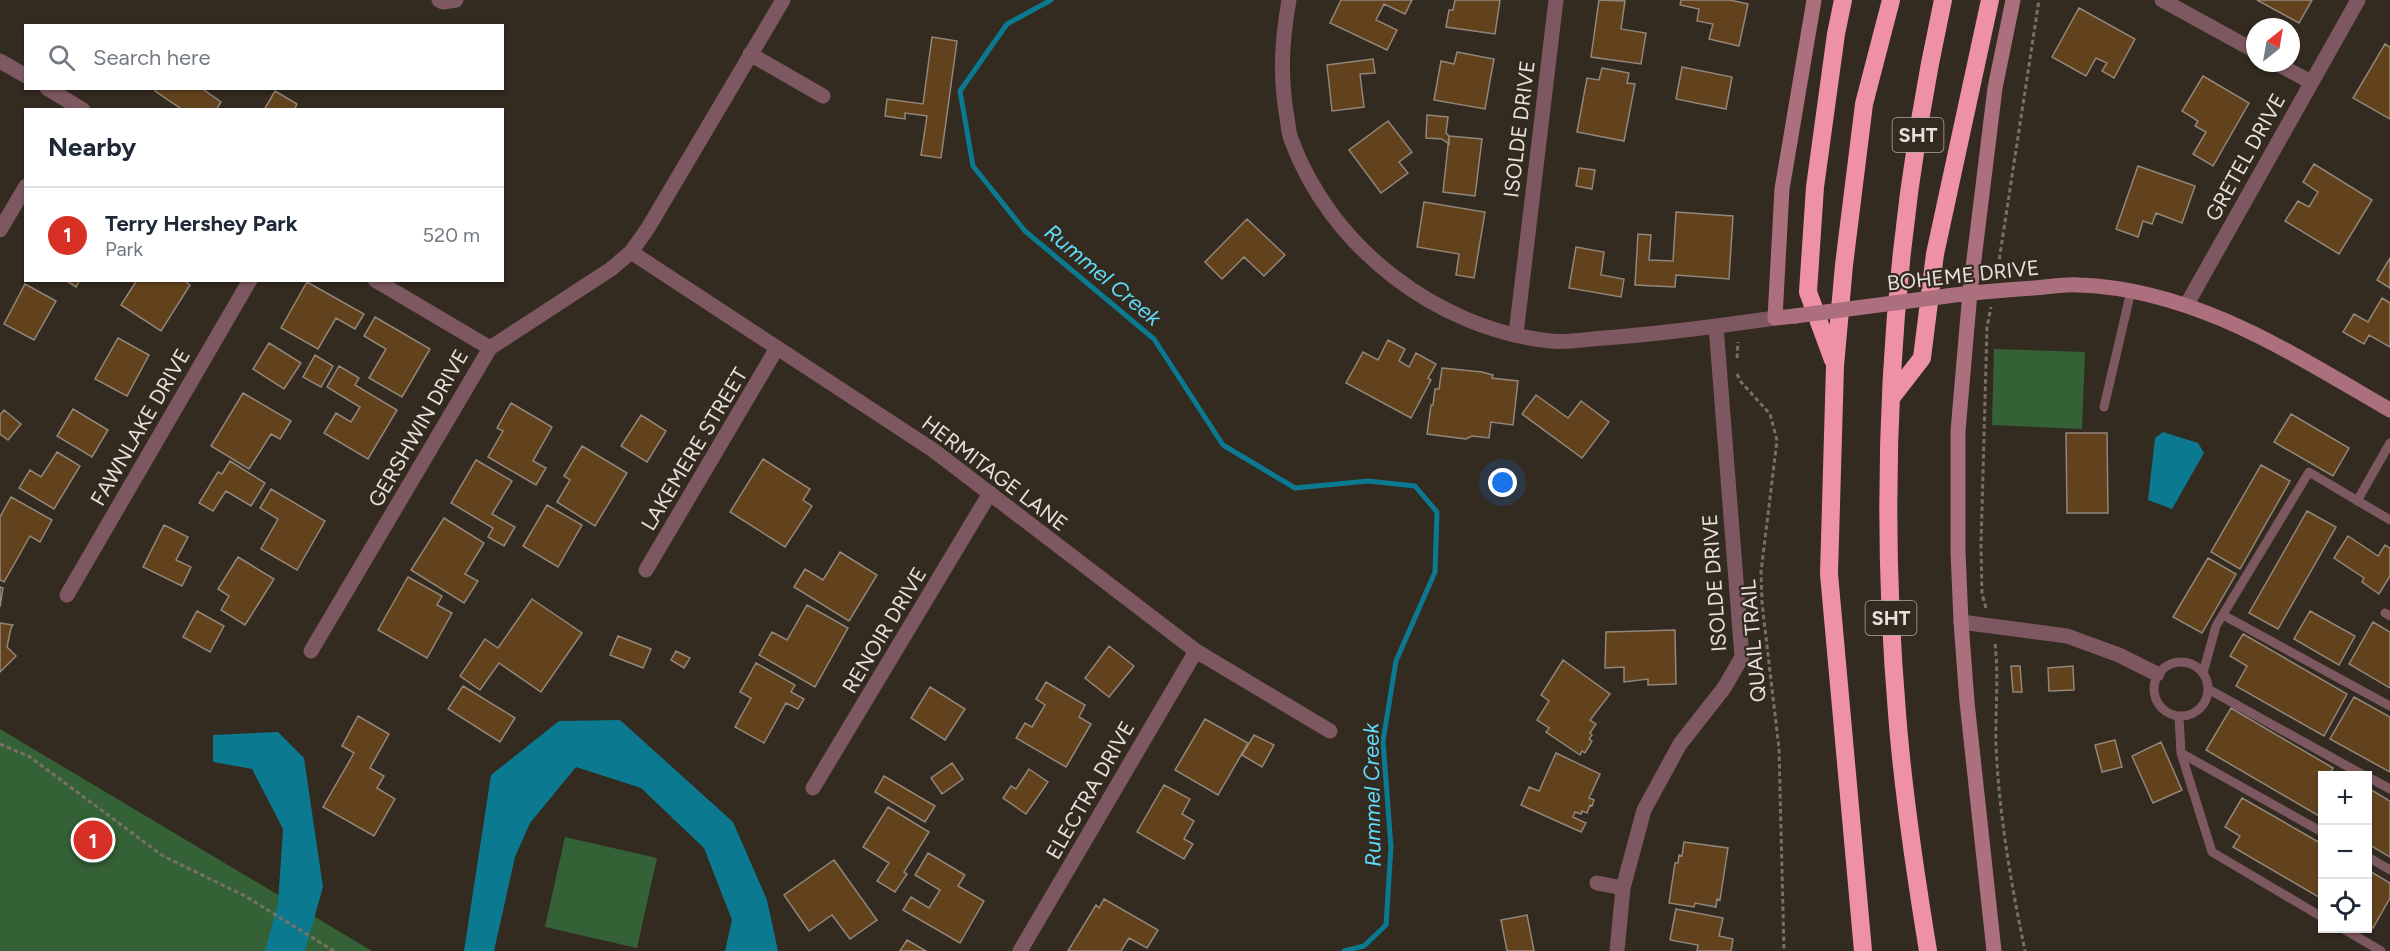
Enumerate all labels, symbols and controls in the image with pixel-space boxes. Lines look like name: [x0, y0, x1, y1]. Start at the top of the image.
north arrow: [2246, 18, 2300, 72]
search box: [24, 24, 504, 90]
icon: search: [45, 41, 78, 74]
text: Search here: [93, 44, 211, 71]
street label: ISOLDE DRIVE: [1498, 59, 1540, 199]
street label: GRETEL DRIVE: [2200, 89, 2290, 225]
road number: SHT: [1892, 118, 1944, 152]
text: Nearby: [48, 131, 136, 163]
text: Terry Hershey Park: [105, 210, 298, 237]
water label: Rummel Creek: [1039, 218, 1168, 332]
text: 1: [63, 223, 72, 247]
text: 520 m: [423, 223, 480, 247]
text: Park: [105, 237, 143, 261]
street label: BOHEME DRIVE: [1886, 255, 2040, 295]
street label: FAWNLAKE DRIVE: [85, 344, 195, 510]
street label: GERSHWIN DRIVE: [363, 345, 473, 511]
street label: LAKEMERE STREET: [636, 363, 753, 535]
street label: HERMITAGE LANE: [917, 410, 1073, 536]
your location: [1488, 468, 1517, 497]
street label: ISOLDE DRIVE: [1697, 513, 1731, 653]
street label: RENOIR DRIVE: [837, 563, 931, 697]
street label: QUAIL TRAIL: [1735, 579, 1771, 703]
road number: SHT: [1866, 601, 1916, 635]
street label: ELECTRA DRIVE: [1040, 716, 1140, 864]
water label: Rummel Creek: [1357, 721, 1387, 867]
map controls: [2318, 771, 2372, 933]
button: +: [2318, 771, 2372, 825]
pin: 1: [74, 818, 112, 862]
button: −: [2318, 825, 2372, 879]
button: locate: [2318, 879, 2372, 933]

